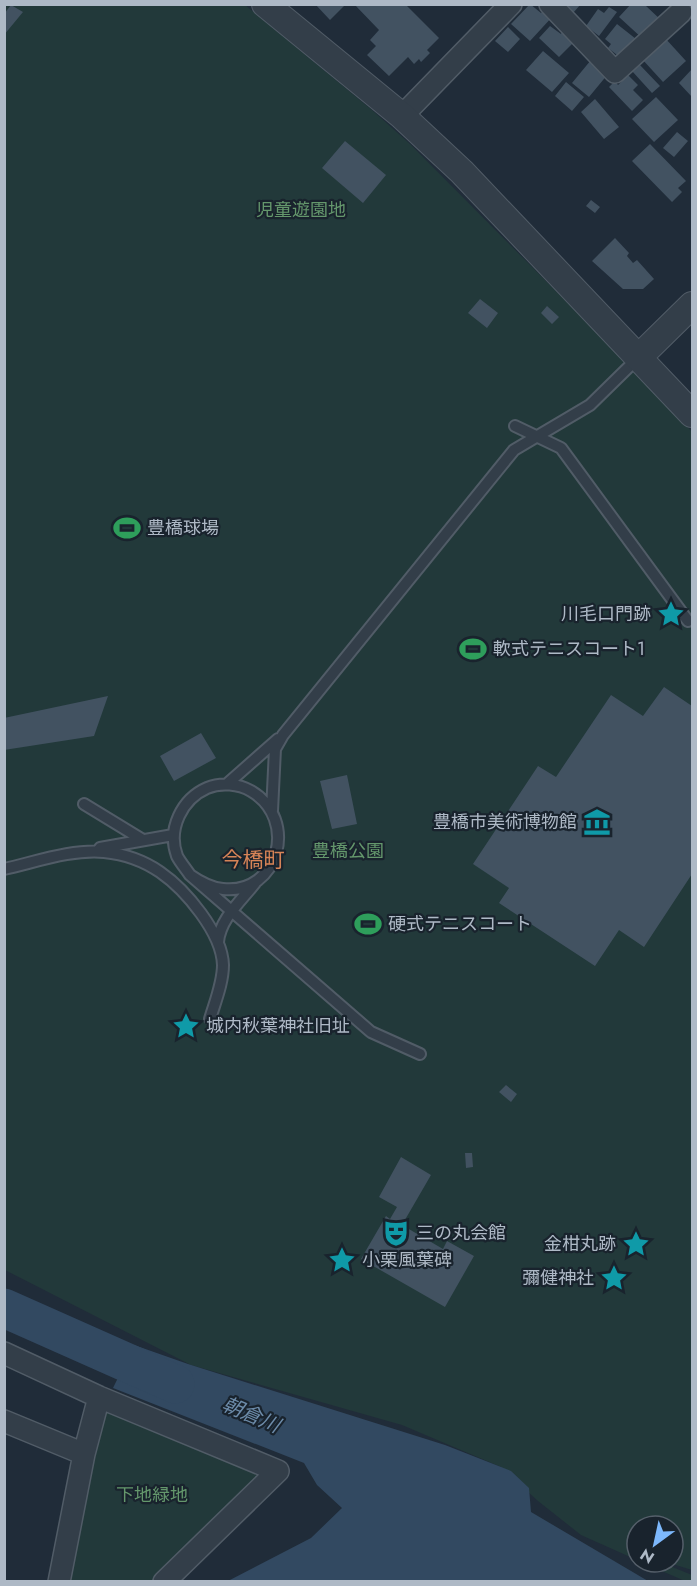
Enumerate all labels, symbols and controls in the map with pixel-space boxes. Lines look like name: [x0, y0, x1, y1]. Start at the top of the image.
park label: 児童遊園地: [256, 197, 346, 223]
sports icon: 豊橋球場: [112, 513, 142, 543]
place label: 豊橋球場: [147, 515, 219, 541]
place icon: 川毛口門跡: [656, 599, 686, 629]
place label: 川毛口門跡: [561, 601, 651, 627]
sports icon: 軟式テニスコート1: [458, 634, 488, 664]
place label: 軟式テニスコート1: [493, 636, 645, 662]
museum icon: 豊橋市美術博物館: [582, 807, 612, 837]
place label: 豊橋市美術博物館: [433, 809, 577, 835]
park label: 豊橋公園: [312, 838, 384, 864]
district label: 今橋町: [222, 845, 285, 875]
sports icon: 硬式テニスコート: [353, 909, 383, 939]
place label: 硬式テニスコート: [388, 911, 532, 937]
place icon: 城内秋葉神社旧址: [171, 1011, 201, 1041]
place label: 城内秋葉神社旧址: [206, 1013, 350, 1039]
theatre icon: 三の丸会館: [381, 1218, 411, 1248]
place label: 三の丸会館: [416, 1220, 506, 1246]
place icon: 金柑丸跡: [621, 1229, 651, 1259]
place label: 金柑丸跡: [544, 1231, 616, 1257]
place icon: 小栗風葉碑: [327, 1245, 357, 1275]
place label: 小栗風葉碑: [362, 1247, 452, 1273]
place icon: 彌健神社: [599, 1263, 629, 1293]
place label: 彌健神社: [522, 1265, 594, 1291]
water label: 朝倉川: [218, 1390, 286, 1441]
park label: 下地緑地: [116, 1482, 188, 1508]
north arrow: [625, 1514, 685, 1574]
text: N: [636, 1543, 659, 1569]

